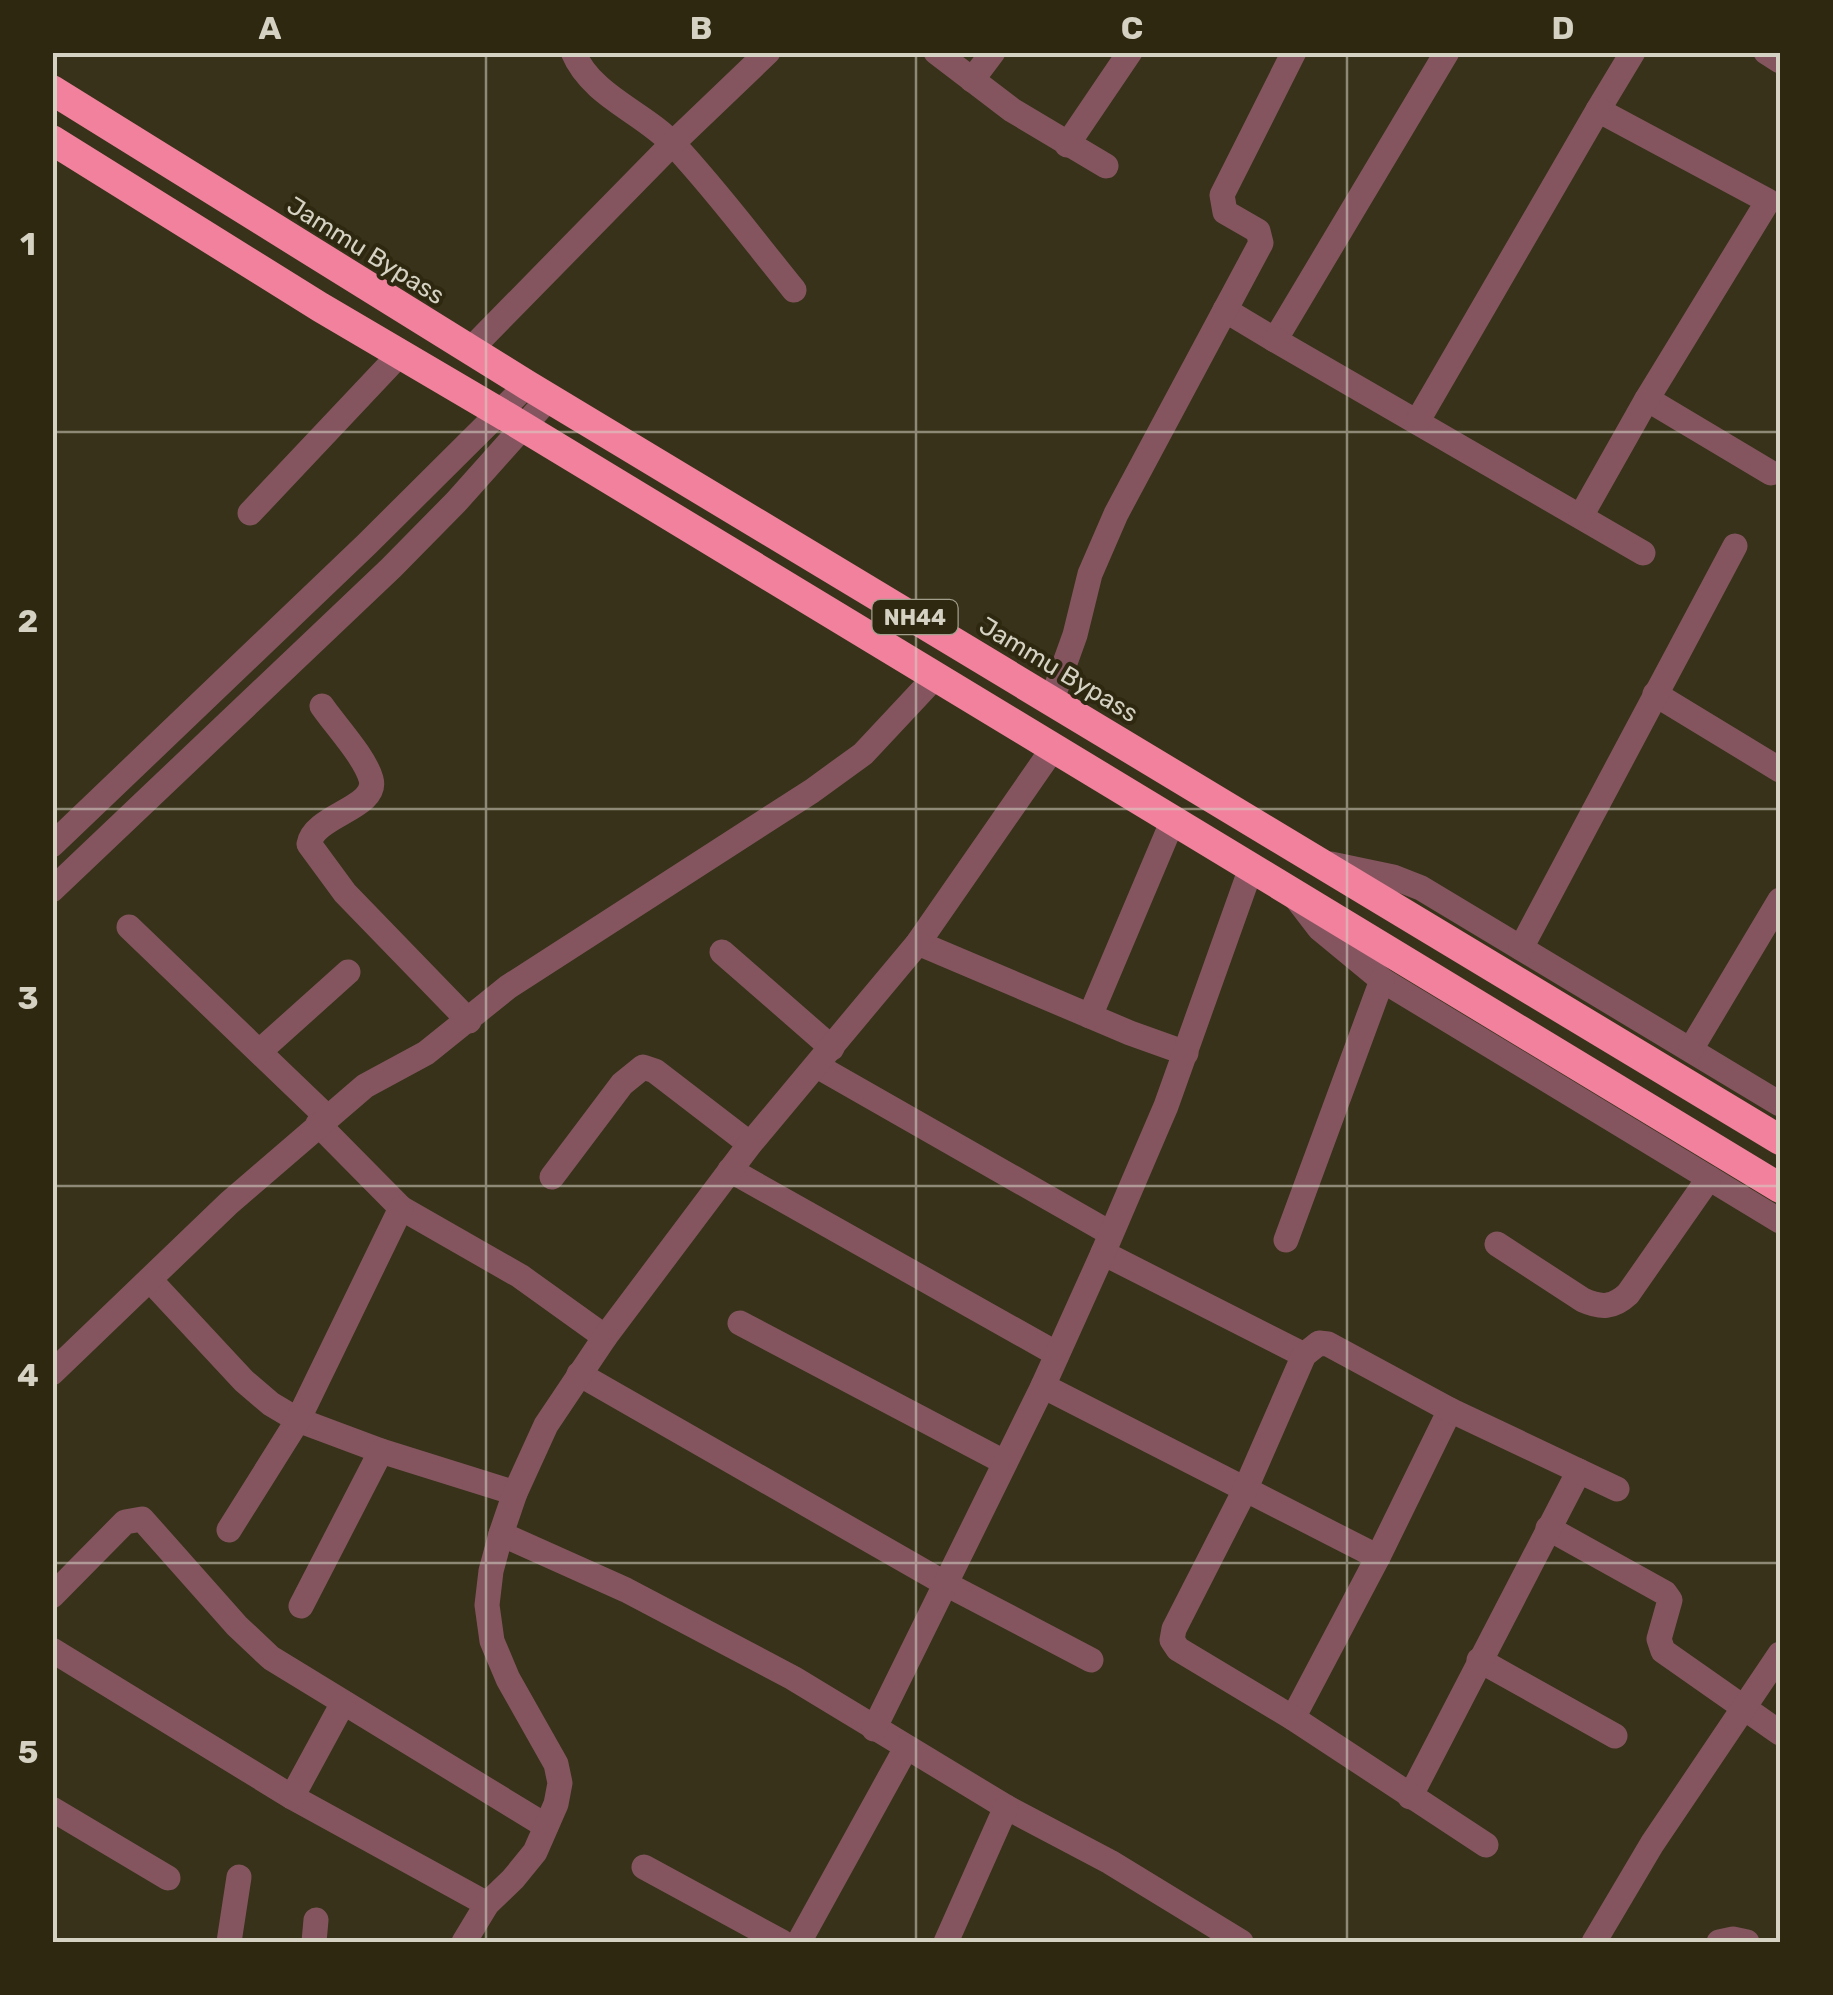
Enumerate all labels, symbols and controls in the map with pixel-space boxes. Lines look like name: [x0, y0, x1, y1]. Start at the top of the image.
text: A: [259, 9, 282, 47]
text: B: [690, 9, 712, 47]
text: C: [1121, 9, 1143, 47]
text: D: [1552, 9, 1574, 47]
street label: Jammu Bypass: [282, 190, 450, 310]
text: 1: [20, 225, 36, 263]
road number: NH44: [872, 600, 958, 634]
text: 2: [18, 602, 38, 640]
street label: Jammu Bypass: [974, 611, 1143, 728]
text: 3: [17, 979, 39, 1017]
text: 4: [17, 1356, 39, 1394]
text: 5: [18, 1733, 38, 1771]

